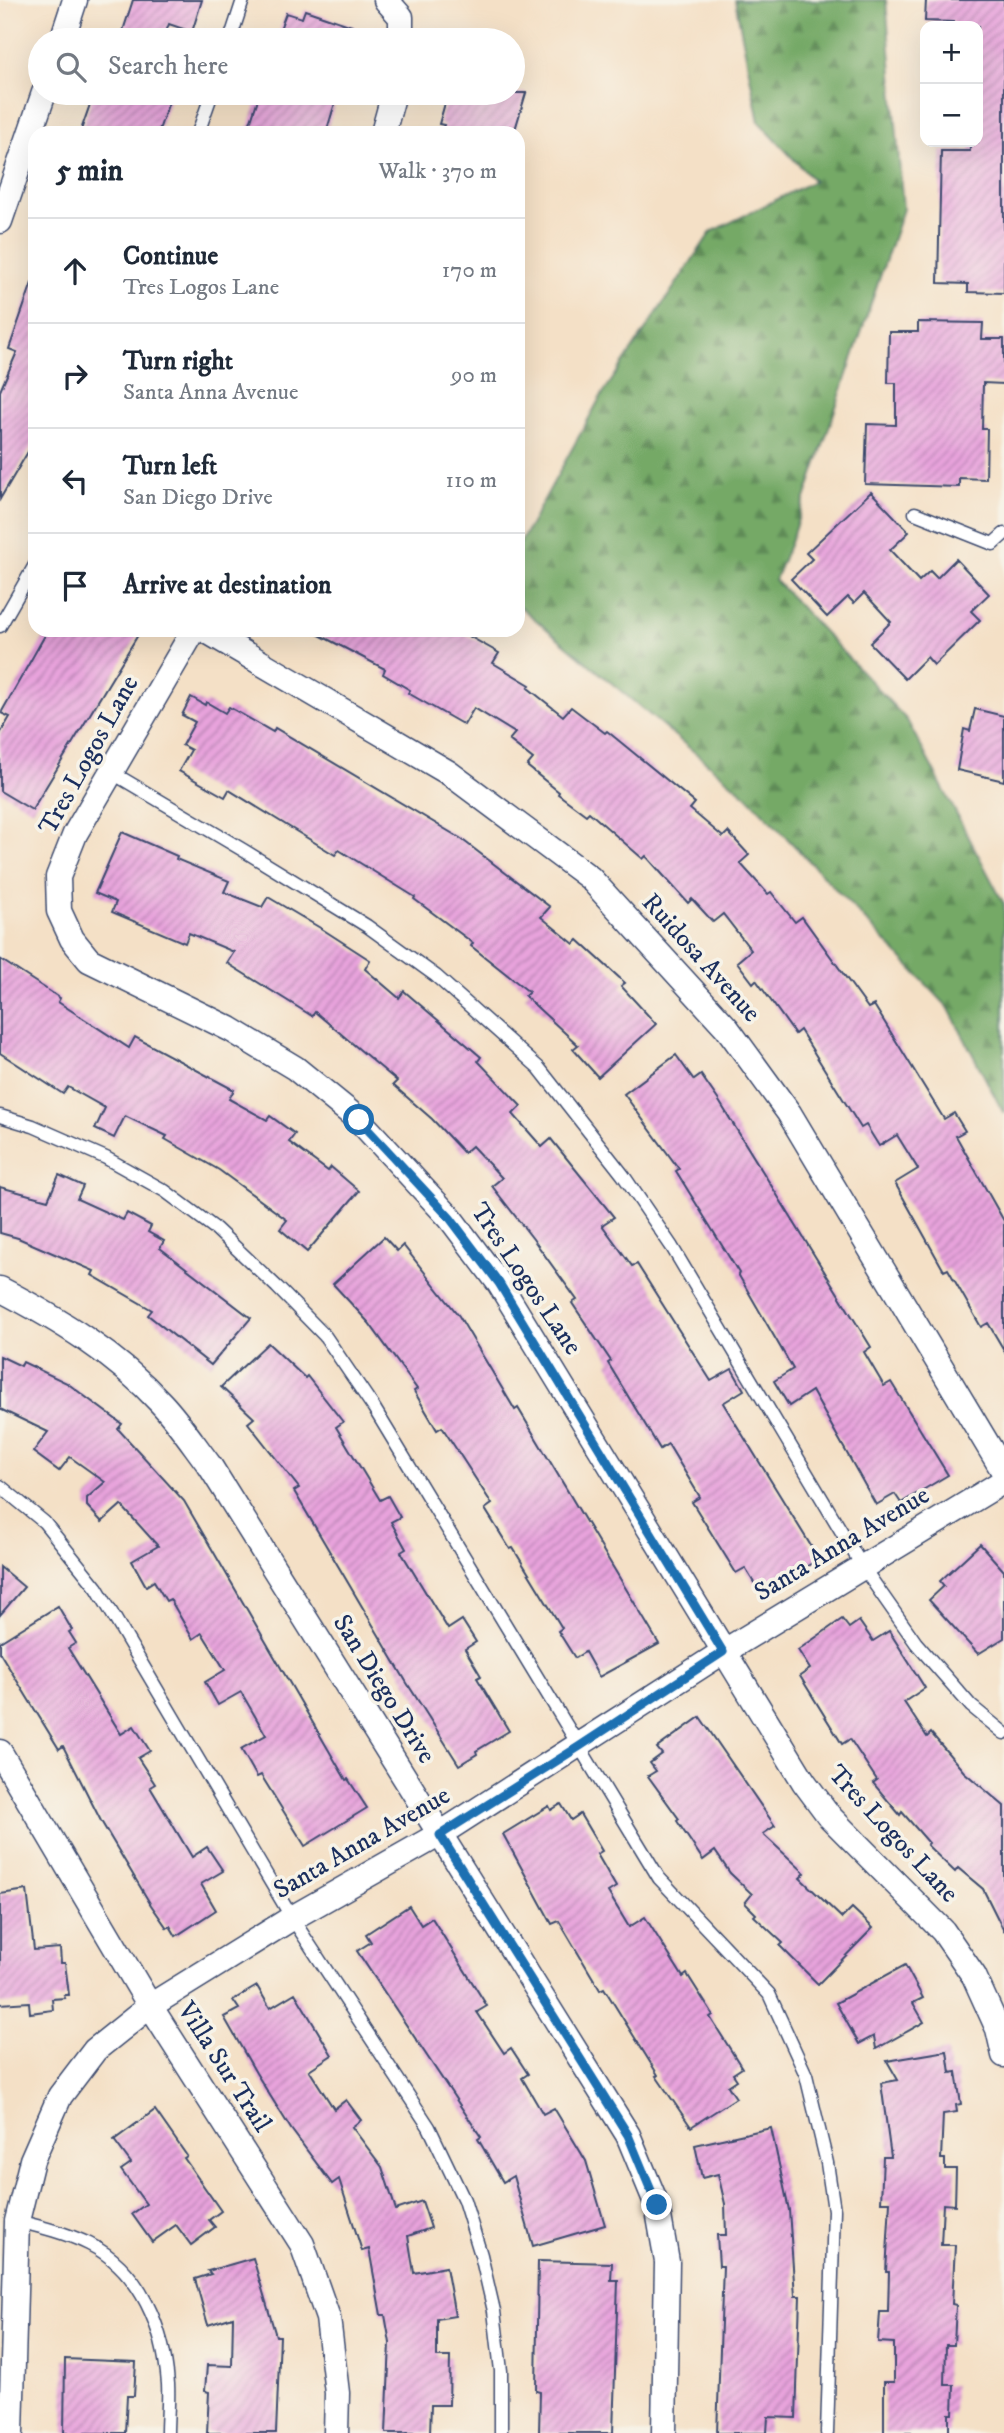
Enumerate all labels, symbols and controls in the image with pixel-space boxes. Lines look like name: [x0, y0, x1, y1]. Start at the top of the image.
map controls: [920, 21, 983, 147]
button: +: [920, 21, 983, 84]
search box: [28, 28, 525, 105]
icon: search: [52, 48, 90, 86]
text: Search here: [108, 50, 228, 83]
button: −: [920, 84, 983, 147]
text: 5 min: [56, 153, 123, 190]
text: Walk · 370 m: [379, 157, 497, 186]
text: Continue: [123, 240, 218, 273]
icon: ahead: [56, 252, 94, 290]
text: 170 m: [442, 256, 497, 285]
text: Tres Logos Lane: [123, 273, 279, 302]
text: Turn right: [123, 345, 233, 378]
icon: right: [56, 357, 94, 395]
text: 90 m: [451, 361, 497, 390]
text: Santa Anna Avenue: [123, 378, 299, 407]
text: Turn left: [123, 450, 217, 483]
icon: left: [56, 462, 94, 500]
text: 110 m: [446, 466, 497, 495]
text: San Diego Drive: [123, 483, 273, 512]
icon: arrive: [56, 567, 94, 605]
text: Arrive at destination: [123, 569, 332, 602]
street label: Tres Logos Lane: [32, 670, 146, 840]
street label: Ruidosa Avenue: [634, 887, 768, 1029]
route start: [343, 1104, 374, 1135]
street label: Tres Logos Lane: [463, 1197, 589, 1361]
street label: Santa Anna Avenue: [748, 1479, 936, 1609]
street label: San Diego Drive: [325, 1608, 443, 1770]
street label: Tres Logos Lane: [821, 1758, 965, 1910]
street label: Santa Anna Avenue: [268, 1779, 456, 1907]
street label: Villa Sur Trail: [169, 1995, 278, 2139]
route end: [641, 2189, 672, 2220]

